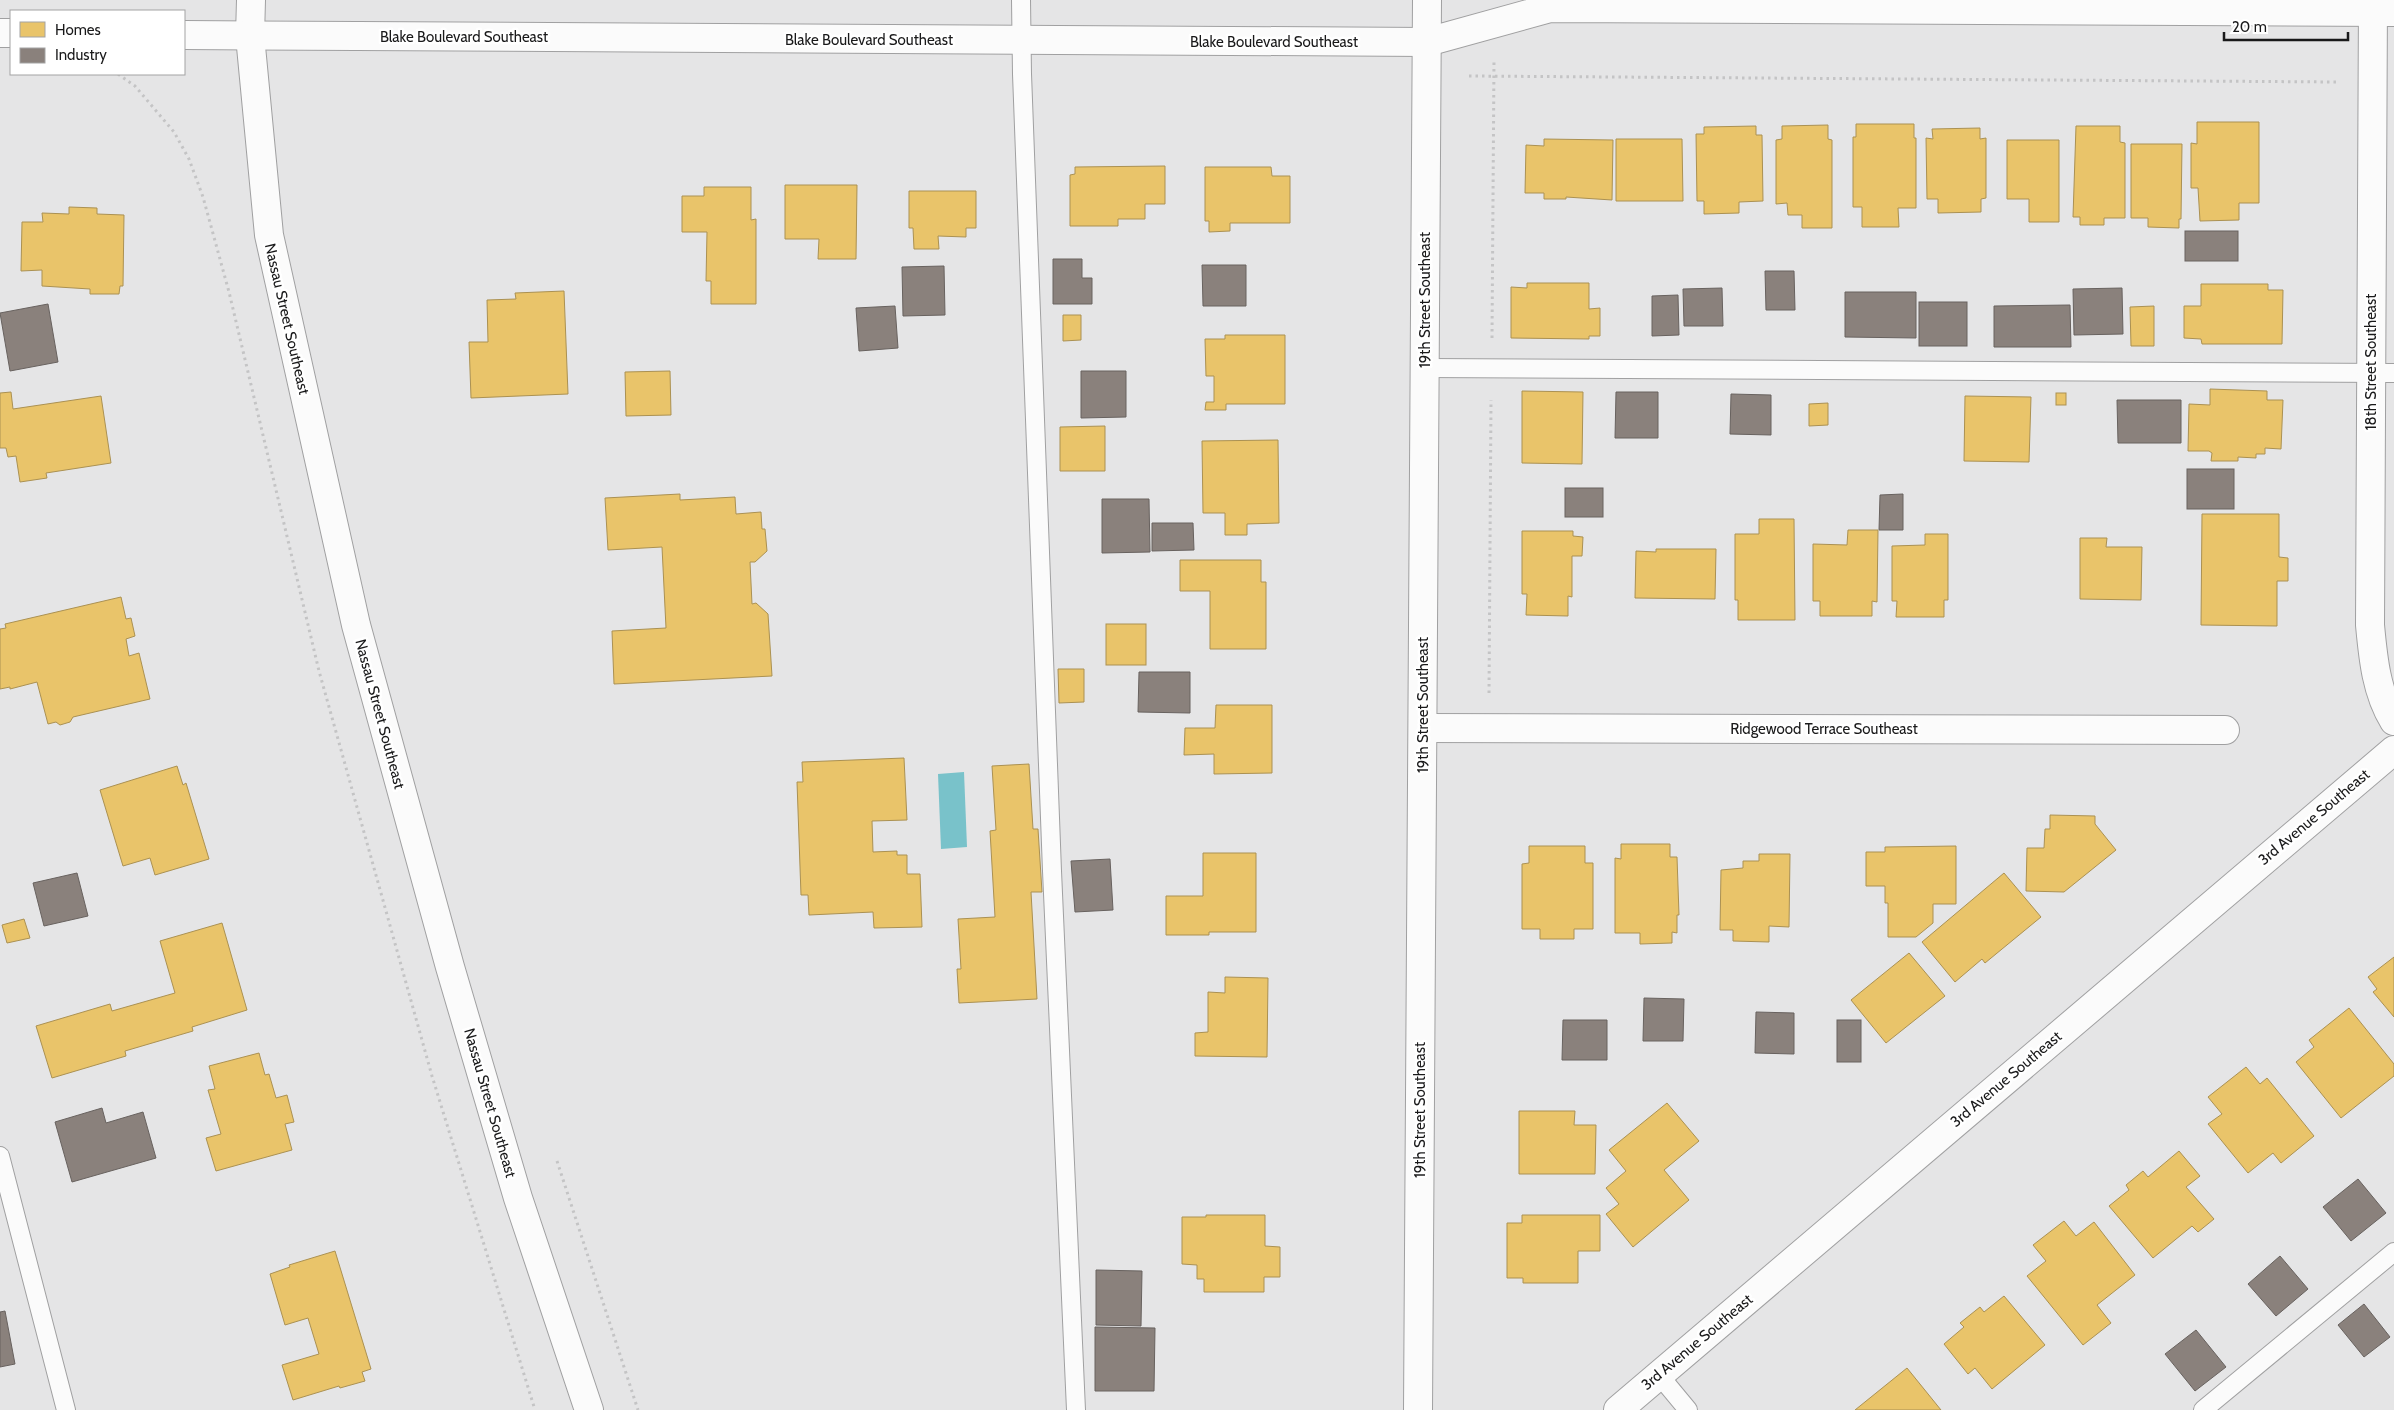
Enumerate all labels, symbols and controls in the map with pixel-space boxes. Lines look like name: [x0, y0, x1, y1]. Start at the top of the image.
legend: [10, 10, 185, 75]
scale bar: [2224, 10, 2348, 42]
text: 20 m: [2232, 18, 2267, 36]
text: Homes: [55, 21, 101, 39]
street label: Blake Boulevard Southeast: [380, 28, 548, 46]
street label: Blake Boulevard Southeast: [785, 31, 953, 49]
street label: Blake Boulevard Southeast: [1190, 33, 1358, 51]
text: Industry: [55, 46, 107, 64]
street label: 19th Street Southeast: [1416, 232, 1434, 368]
street label: Nassau Street Southeast: [261, 242, 313, 396]
street label: 18th Street Southeast: [2362, 294, 2380, 430]
street label: Nassau Street Southeast: [351, 637, 409, 791]
street label: 19th Street Southeast: [1414, 637, 1432, 773]
street label: Ridgewood Terrace Southeast: [1730, 720, 1918, 738]
street label: 3rd Avenue Southeast: [2255, 765, 2373, 869]
street label: Nassau Street Southeast: [460, 1026, 520, 1180]
street label: 3rd Avenue Southeast: [1947, 1027, 2065, 1131]
street label: 19th Street Southeast: [1411, 1042, 1429, 1178]
street label: 3rd Avenue Southeast: [1638, 1290, 1756, 1394]

